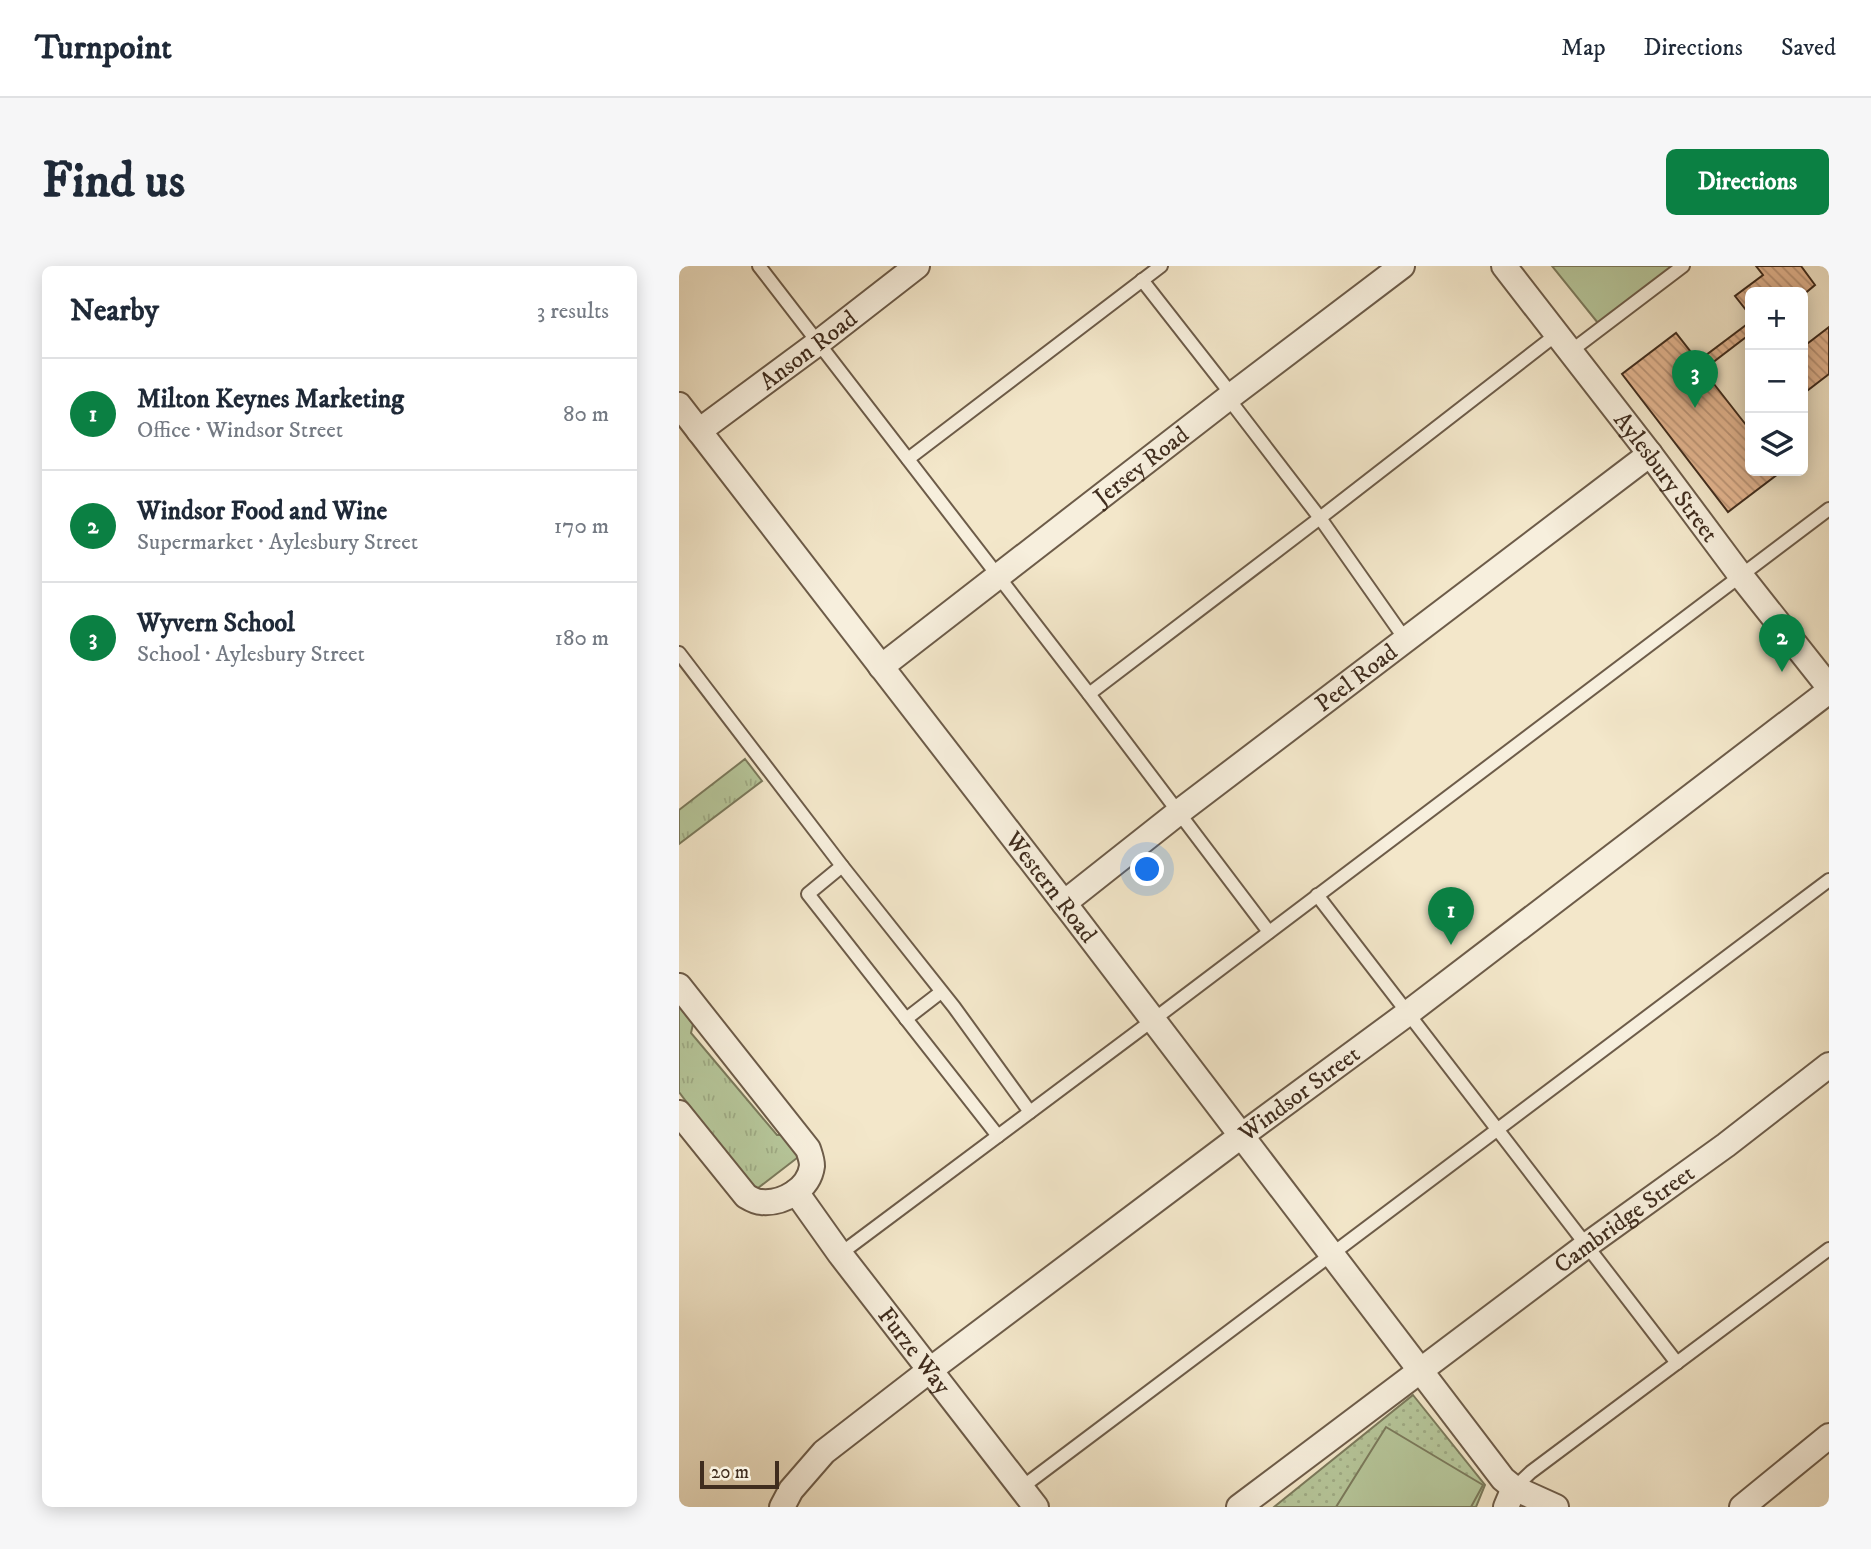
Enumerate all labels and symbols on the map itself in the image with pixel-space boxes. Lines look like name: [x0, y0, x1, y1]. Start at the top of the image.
street label: Anson Road: [754, 304, 864, 397]
pin: 3: [1672, 350, 1718, 408]
street label: Aylesbury Street: [1607, 406, 1725, 549]
street label: Jersey Road: [1087, 420, 1195, 514]
pin: 2: [1759, 614, 1805, 672]
street label: Peel Road: [1309, 637, 1404, 719]
street label: Western Road: [998, 825, 1103, 949]
your location: [1130, 852, 1164, 886]
pin: 1: [1428, 887, 1474, 945]
street label: Windsor Street: [1232, 1039, 1367, 1149]
street label: Cambridge Street: [1549, 1158, 1701, 1280]
street label: Furze Way: [871, 1301, 957, 1401]
scale bar: [700, 1458, 779, 1490]

